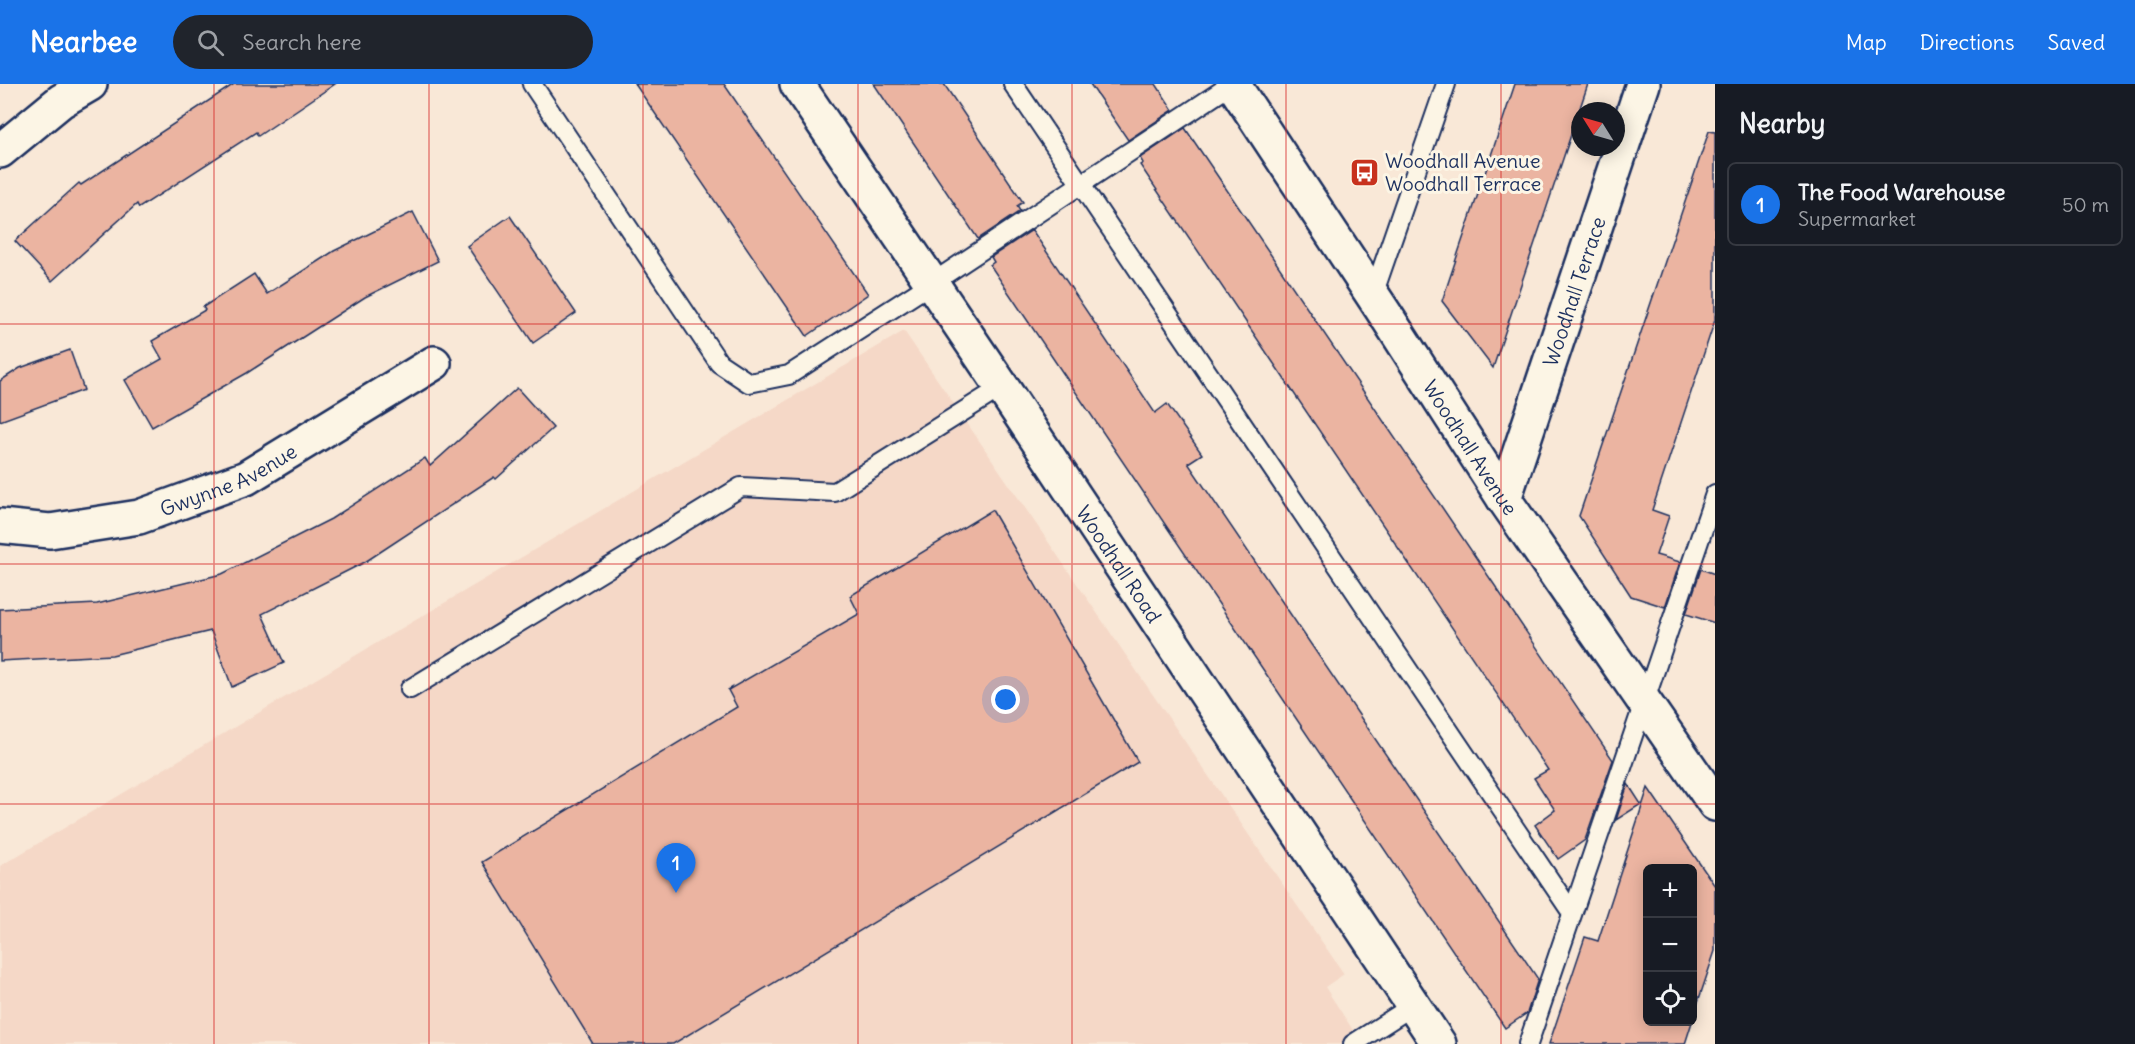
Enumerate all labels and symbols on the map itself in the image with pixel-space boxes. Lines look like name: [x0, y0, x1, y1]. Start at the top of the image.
north arrow: [1571, 102, 1625, 156]
place label: Woodhall Avenue Woodhall Terrace: [1385, 148, 1541, 196]
bus stop icon: Woodhall Avenue Woodhall Terrace: [1348, 156, 1380, 188]
street label: Woodhall Terrace: [1537, 213, 1610, 369]
street label: Woodhall Avenue: [1418, 375, 1523, 519]
street label: Gwynne Avenue: [156, 438, 301, 521]
street label: Woodhall Road: [1072, 500, 1168, 627]
your location: [991, 685, 1020, 714]
pin: 1: [656, 844, 696, 893]

